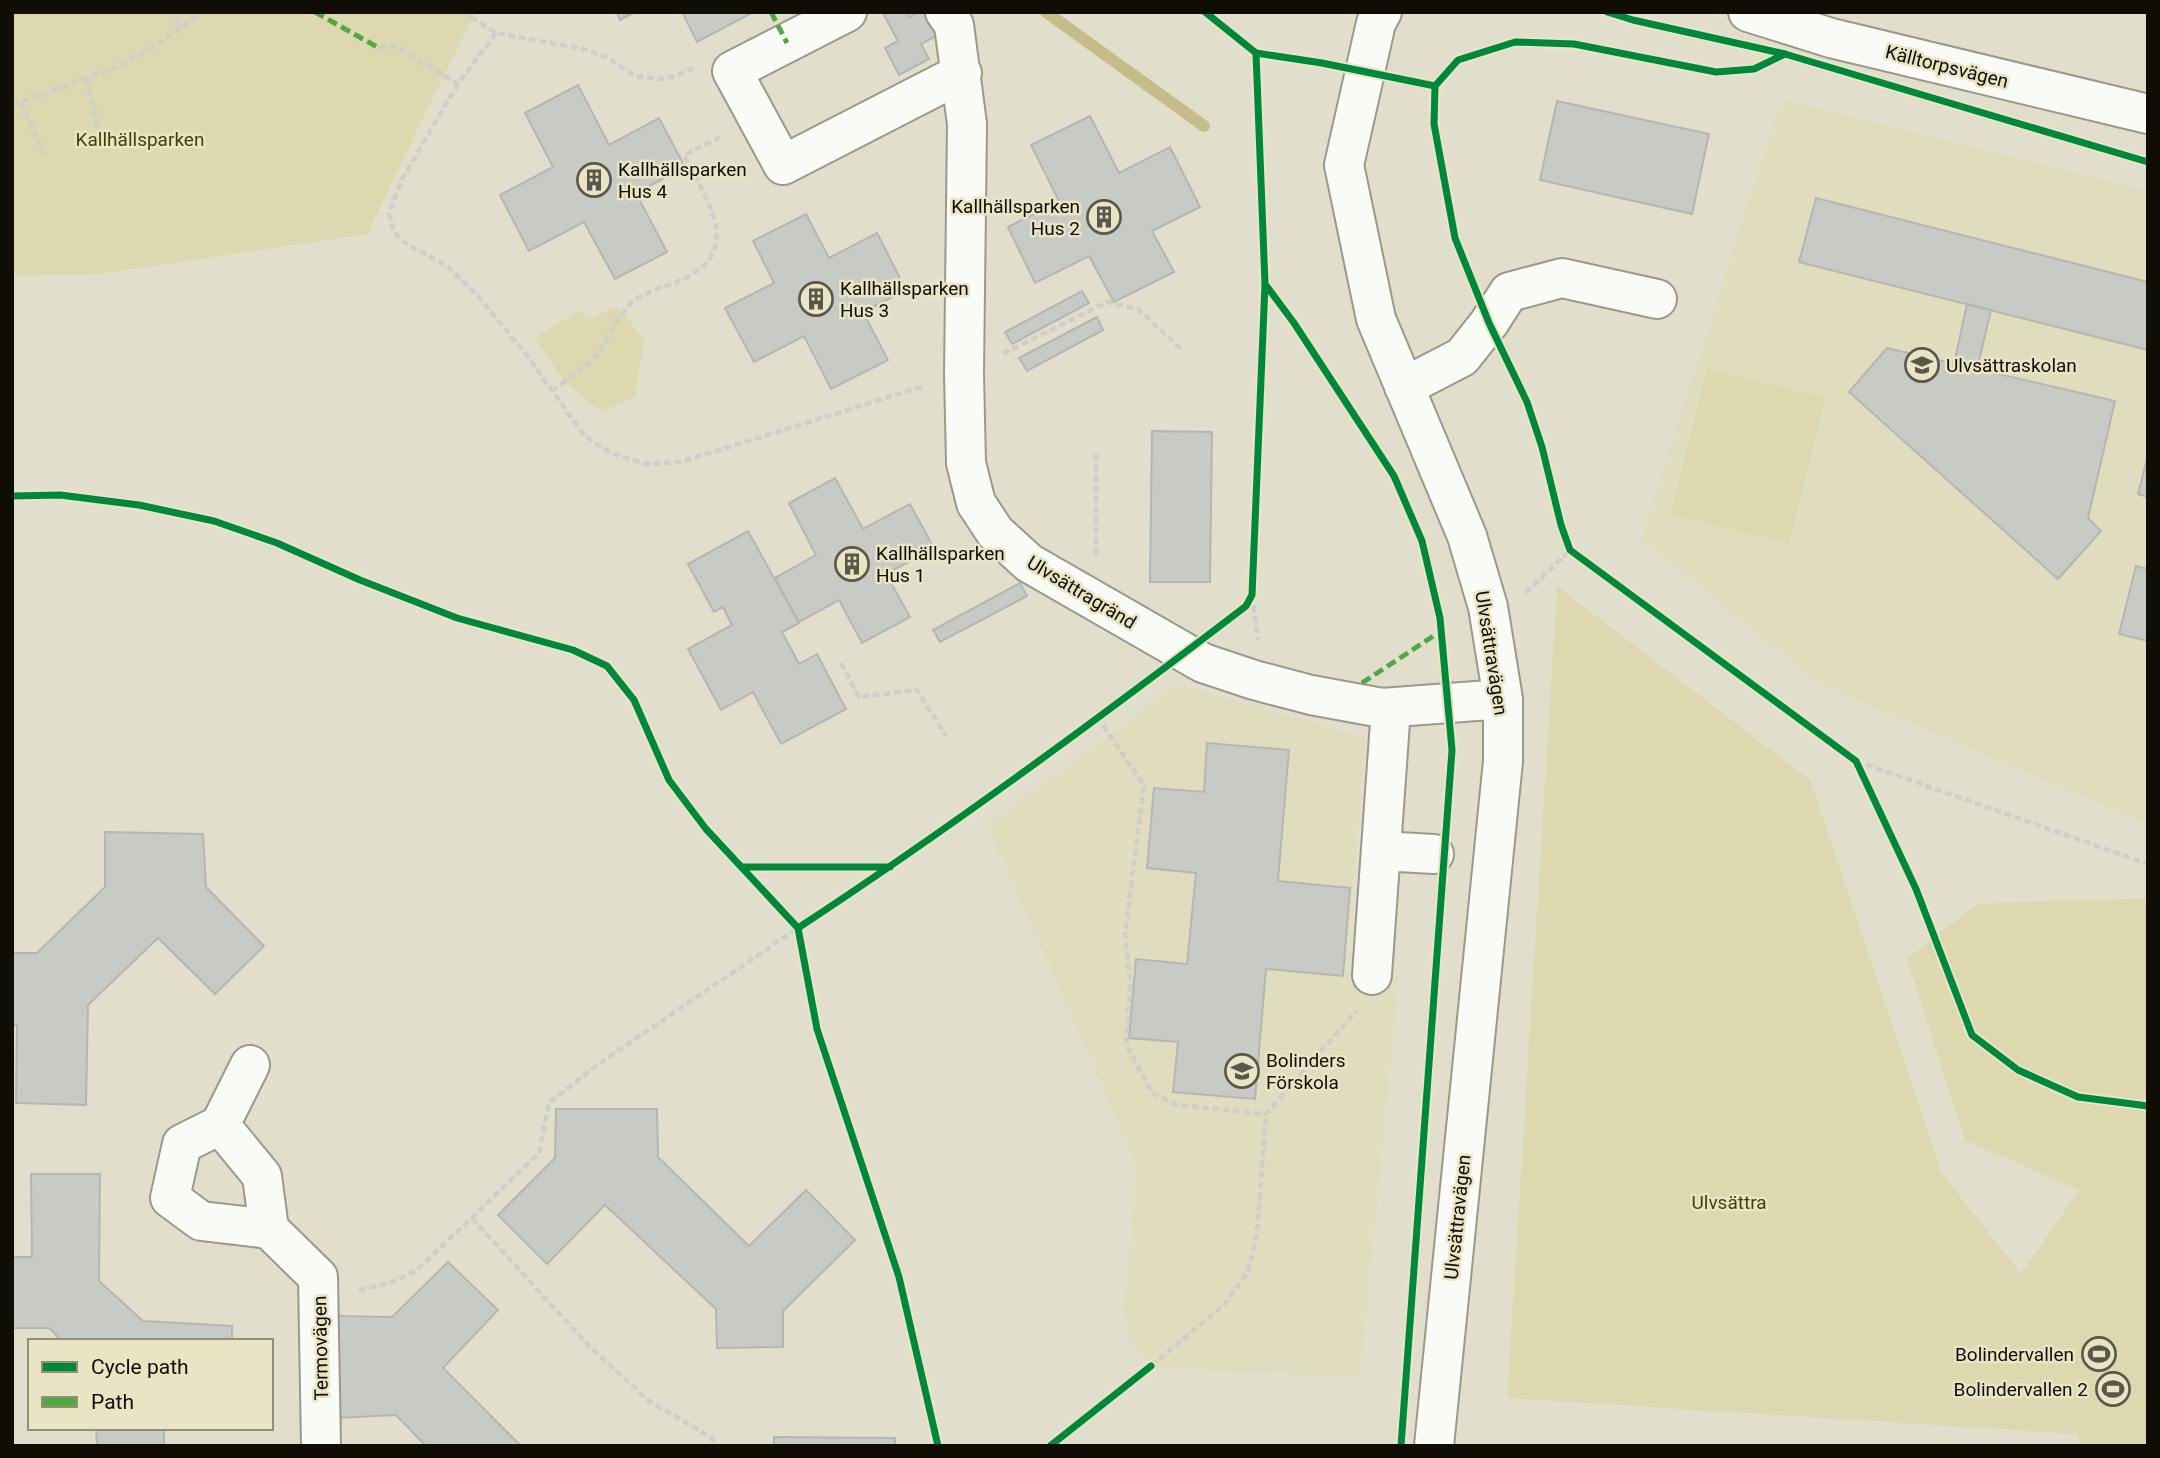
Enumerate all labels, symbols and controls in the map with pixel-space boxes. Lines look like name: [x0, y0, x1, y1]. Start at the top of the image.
street label: Källtorpsvägen: [1883, 40, 2011, 93]
park label: Kallhällsparken: [76, 128, 204, 151]
place label: Kallhällsparken Hus 4: [618, 158, 747, 203]
building icon: Kallhällsparken Hus 4: [575, 161, 613, 199]
place label: Kallhällsparken Hus 2: [951, 195, 1080, 240]
building icon: Kallhällsparken Hus 2: [1085, 198, 1123, 236]
place label: Kallhällsparken Hus 3: [840, 277, 969, 322]
building icon: Kallhällsparken Hus 3: [797, 280, 835, 318]
school or university icon: Ulvsättraskolan: [1903, 346, 1941, 384]
place label: Ulvsättraskolan: [1946, 354, 2077, 377]
place label: Kallhällsparken Hus 1: [876, 542, 1005, 587]
building icon: Kallhällsparken Hus 1: [833, 545, 871, 583]
street label: Ulvsättragränd: [1023, 551, 1141, 634]
street label: Ulvsättravägen: [1470, 589, 1513, 717]
place label: Bolinders Förskola: [1266, 1049, 1345, 1094]
school or university icon: Bolinders Förskola: [1223, 1052, 1261, 1090]
street label: Ulvsättravägen: [1439, 1153, 1475, 1281]
park label: Ulvsättra: [1691, 1191, 1767, 1214]
street label: Termovägen: [308, 1295, 333, 1401]
sports icon: Bolindervallen: [2080, 1335, 2118, 1373]
legend: [28, 1339, 273, 1430]
place label: Bolindervallen: [1955, 1343, 2074, 1366]
text: Cycle path: [91, 1355, 189, 1379]
sports icon: Bolindervallen 2: [2094, 1370, 2132, 1408]
place label: Bolindervallen 2: [1954, 1378, 2088, 1401]
text: Path: [91, 1390, 134, 1414]

